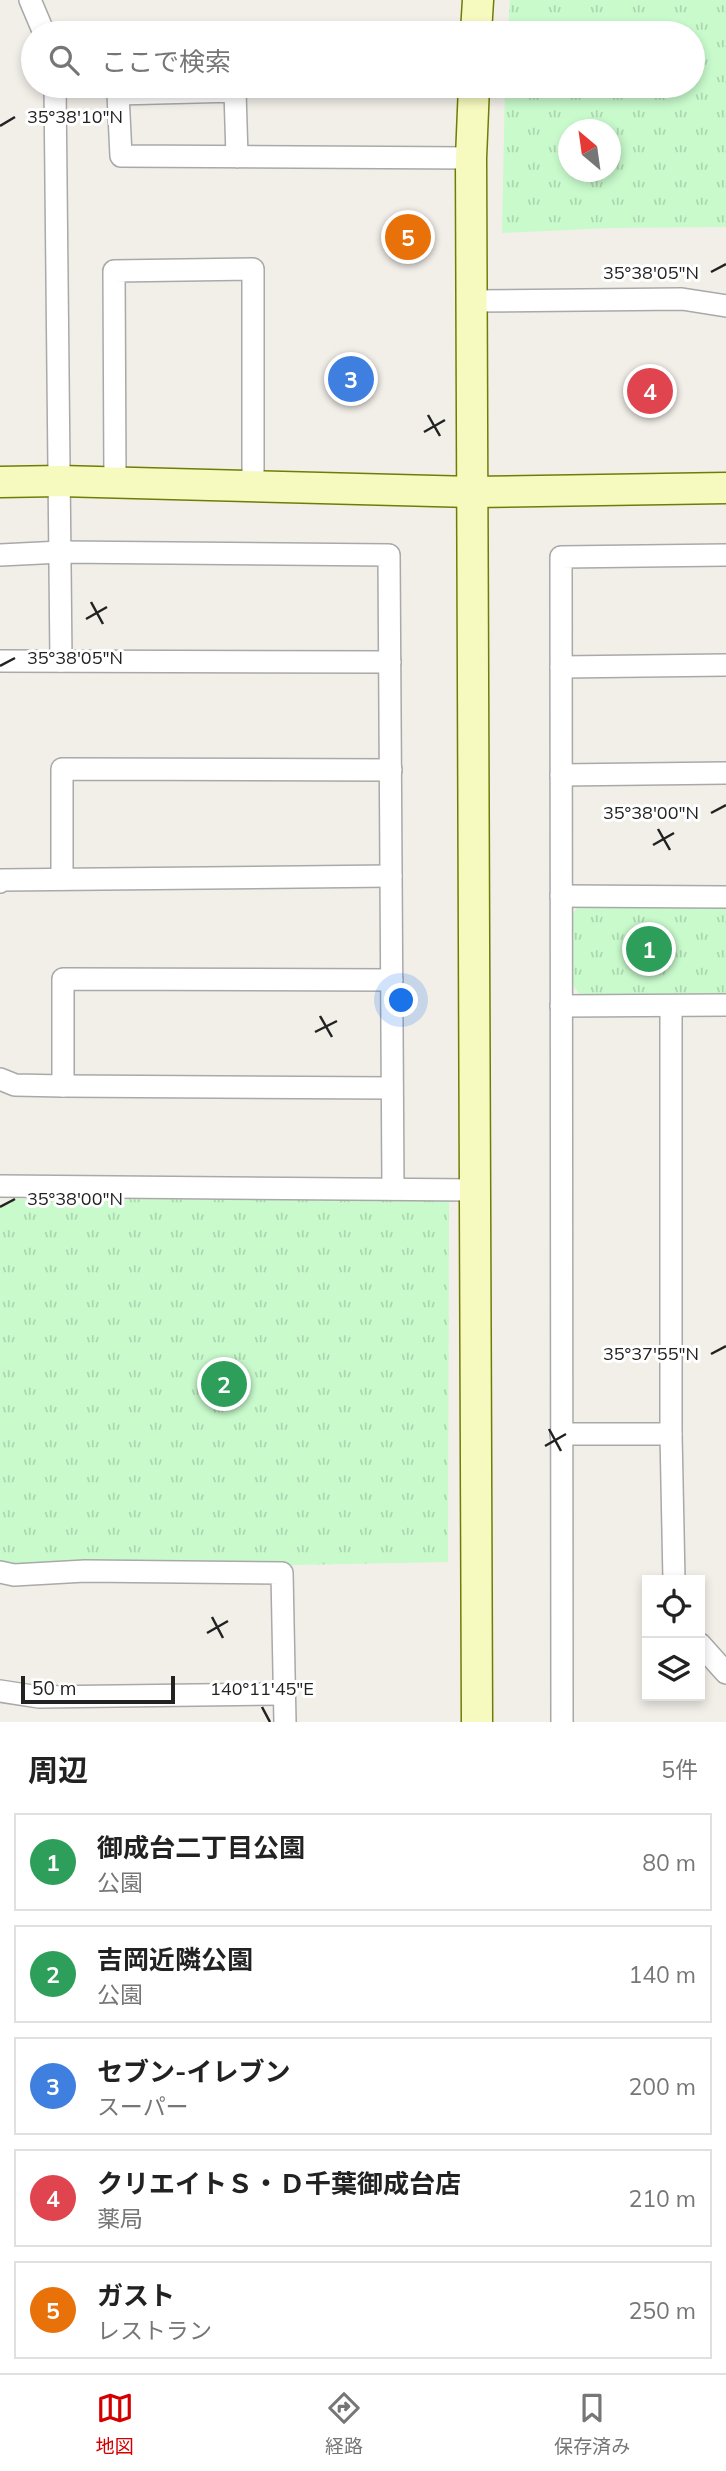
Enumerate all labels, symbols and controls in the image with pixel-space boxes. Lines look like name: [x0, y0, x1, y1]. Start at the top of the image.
search box: [21, 21, 705, 98]
icon: search: [45, 41, 83, 79]
text: ここで検索: [101, 45, 231, 78]
text: 35°38'10"N: [27, 105, 123, 128]
north arrow: [558, 119, 621, 182]
pin: 5: [385, 211, 431, 263]
text: 35°38'05"N: [603, 261, 699, 284]
pin: 3: [328, 353, 374, 405]
pin: 4: [627, 365, 673, 417]
text: 35°38'05"N: [27, 646, 123, 669]
text: 35°38'00"N: [603, 801, 699, 824]
pin: 1: [626, 923, 672, 975]
your location: [384, 983, 418, 1017]
text: 35°38'00"N: [27, 1187, 123, 1210]
text: 35°37'55"N: [603, 1342, 699, 1365]
pin: 2: [201, 1358, 247, 1410]
map controls: [642, 1575, 705, 1701]
button: locate: [642, 1575, 705, 1638]
button: layers: [642, 1638, 705, 1701]
scale bar: [21, 1673, 175, 1705]
text: 50 m: [32, 1676, 76, 1700]
text: 140°11'45"E: [210, 1677, 314, 1700]
text: 周辺: [28, 1751, 88, 1789]
text: 5件: [661, 1755, 698, 1784]
text: 御成台二丁目公園: [97, 1831, 305, 1864]
text: 1: [46, 1848, 60, 1877]
text: 80 m: [642, 1848, 696, 1877]
text: 公園: [97, 1868, 143, 1897]
text: 吉岡近隣公園: [97, 1943, 253, 1976]
text: 2: [46, 1960, 60, 1989]
text: 140 m: [628, 1960, 696, 1989]
text: 公園: [97, 1980, 143, 2009]
text: セブン-イレブン: [97, 2055, 290, 2088]
text: 3: [46, 2072, 60, 2101]
text: 200 m: [628, 2072, 696, 2101]
text: スーパー: [97, 2092, 189, 2121]
text: クリエイトＳ・Ｄ千葉御成台店: [97, 2167, 461, 2200]
text: 4: [46, 2184, 60, 2213]
text: 210 m: [628, 2184, 696, 2213]
text: 薬局: [97, 2204, 143, 2233]
text: ガスト: [97, 2279, 175, 2312]
text: 5: [46, 2296, 60, 2325]
text: 250 m: [628, 2296, 696, 2325]
text: レストラン: [97, 2316, 212, 2345]
tab: 地図: [96, 2389, 134, 2458]
tab: 経路: [325, 2389, 363, 2458]
tab: 保存済み: [554, 2389, 630, 2458]

